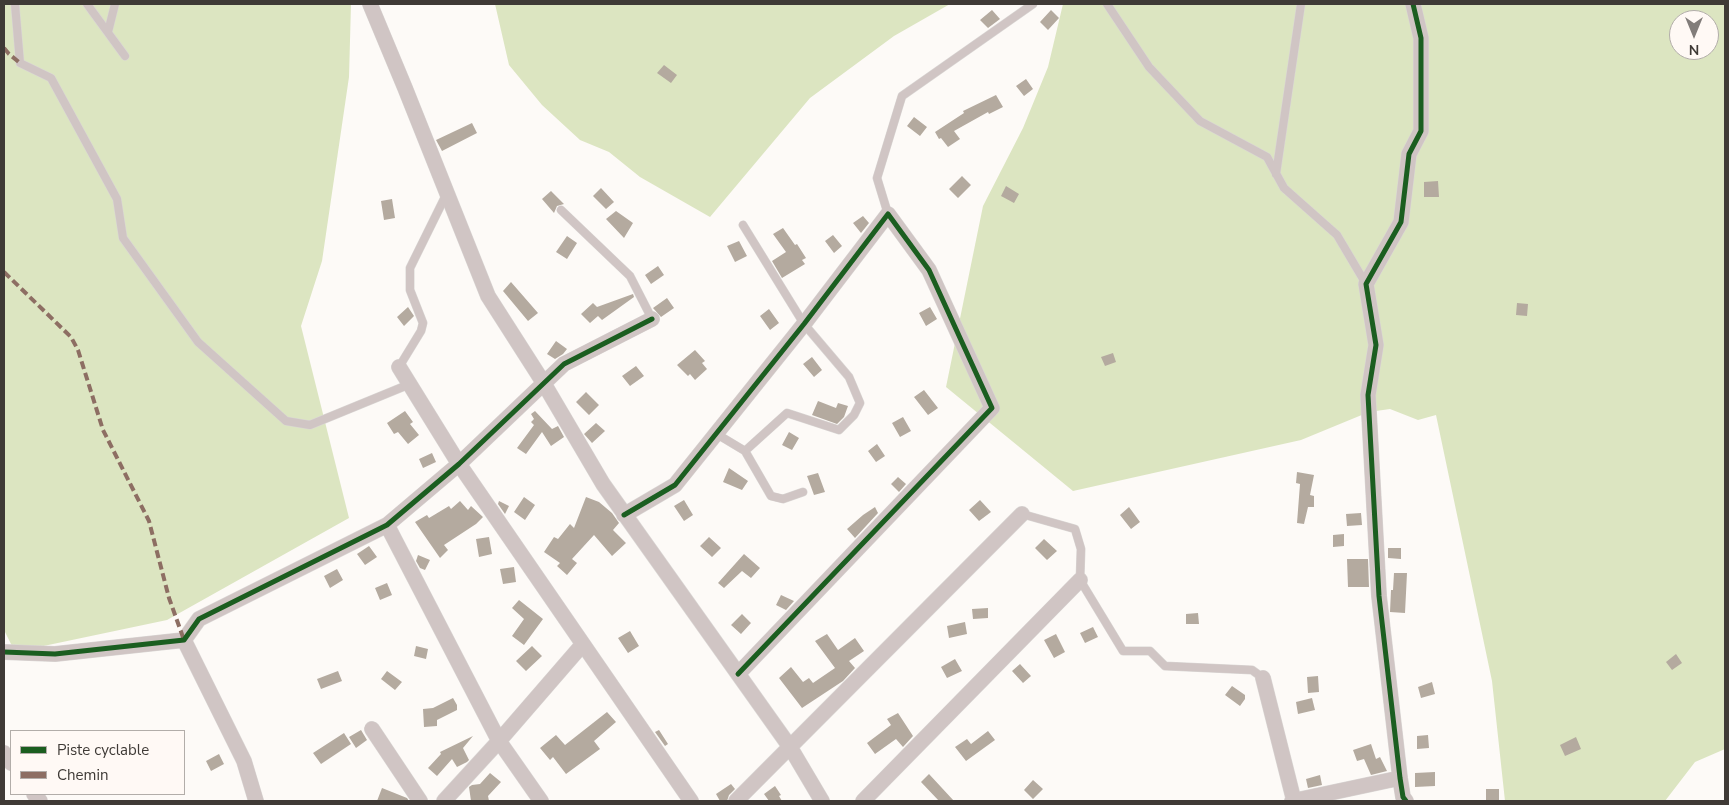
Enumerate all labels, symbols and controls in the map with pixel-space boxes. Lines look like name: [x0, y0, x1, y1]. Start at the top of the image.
north arrow: [1669, 10, 1719, 60]
text: N: [1689, 40, 1699, 59]
legend: [10, 730, 185, 795]
text: Piste cyclable: [57, 740, 149, 760]
text: Chemin: [57, 765, 108, 785]

